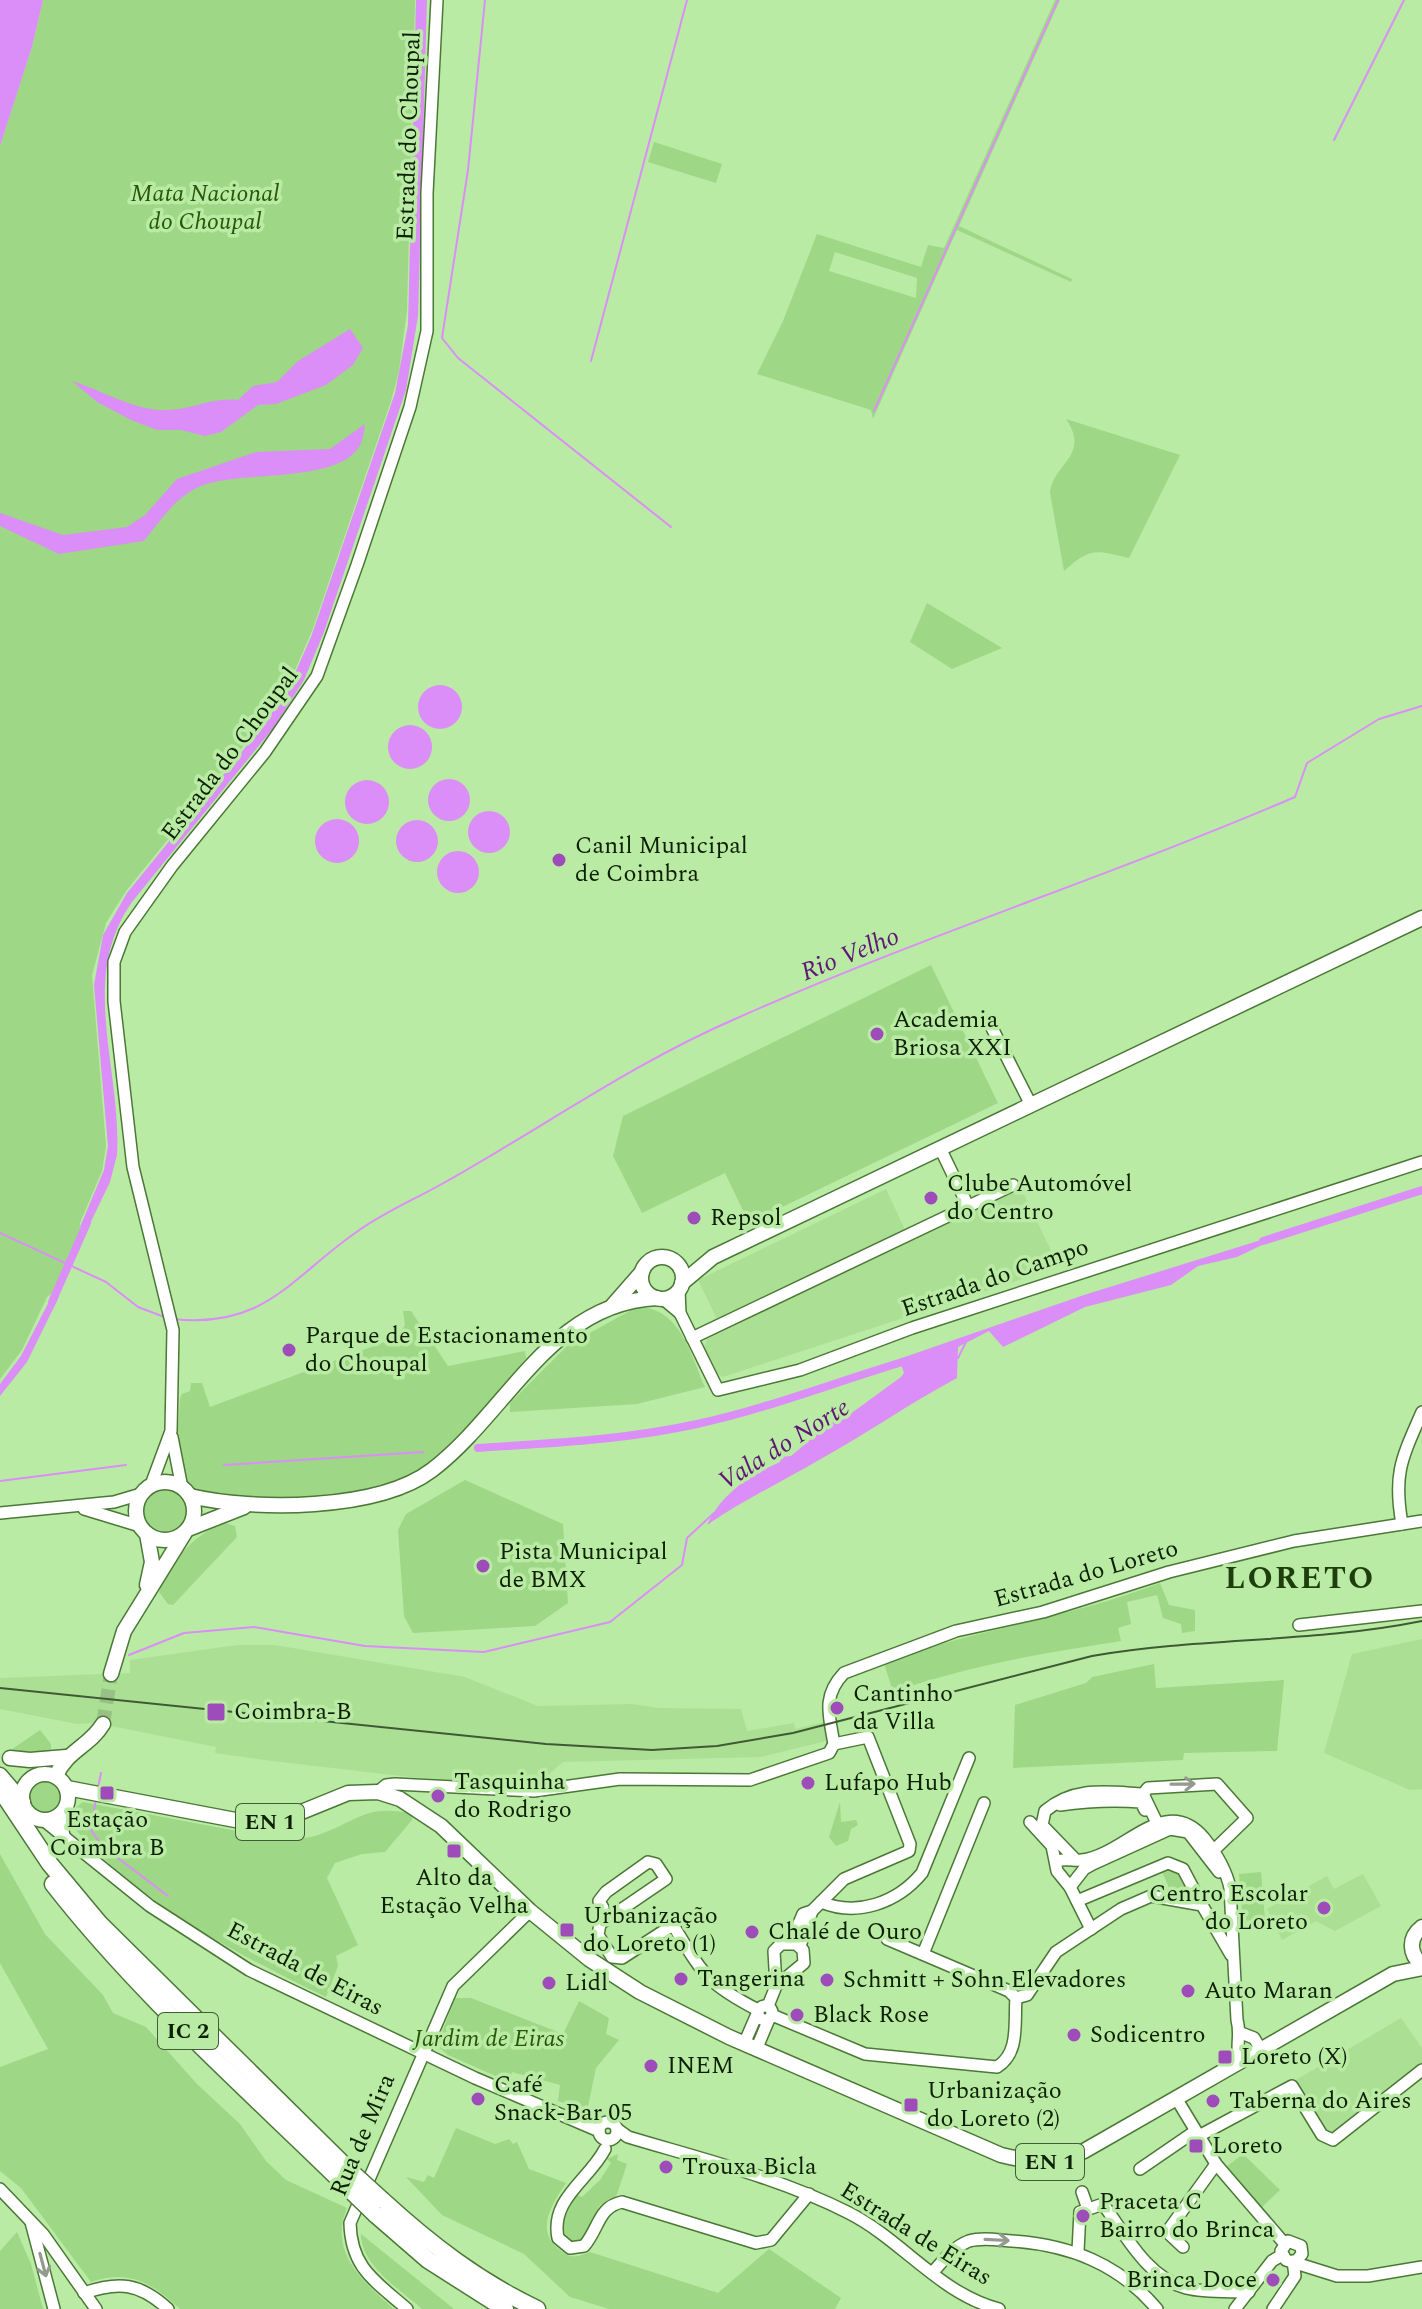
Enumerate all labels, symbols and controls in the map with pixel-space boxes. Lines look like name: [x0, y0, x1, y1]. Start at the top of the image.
street label: Estrada do Choupal: [387, 31, 431, 241]
park label: Mata Nacional do Choupal: [131, 176, 279, 240]
street label: Estrada do Choupal: [153, 659, 307, 849]
place label: Canil Municipal de Coimbra: [575, 828, 748, 892]
marker: Canil Municipal de Coimbra: [550, 851, 568, 869]
water label: Rio Velho: [794, 916, 906, 992]
place label: Academia Briosa XXI: [893, 1002, 1012, 1066]
marker: Academia Briosa XXI: [868, 1025, 886, 1043]
place label: Clube Automóvel do Centro: [947, 1166, 1132, 1230]
marker: Clube Automóvel do Centro: [922, 1189, 940, 1207]
place label: Repsol: [710, 1200, 781, 1236]
marker: Repsol: [685, 1209, 703, 1227]
street label: Estrada do Campo: [896, 1229, 1094, 1327]
place label: Parque de Estacionamento do Choupal: [305, 1318, 588, 1382]
marker: Parque de Estacionamento do Choupal: [280, 1341, 298, 1359]
water label: Vala do Norte: [710, 1388, 858, 1500]
street label: Estrada do Loreto: [990, 1530, 1182, 1618]
place label: Pista Municipal de BMX: [499, 1534, 667, 1598]
district label: LORETO: [1225, 1554, 1375, 1603]
marker: Pista Municipal de BMX: [474, 1557, 492, 1575]
place label: Cantinho da Villa: [853, 1676, 953, 1740]
place label: Coimbra-B: [234, 1694, 352, 1730]
marker: Cantinho da Villa: [828, 1699, 846, 1717]
marker: Coimbra-B: [205, 1701, 227, 1723]
place label: Tasquinha do Rodrigo: [454, 1764, 572, 1828]
place label: Lufapo Hub: [824, 1765, 952, 1801]
marker: Lufapo Hub: [799, 1774, 817, 1792]
one-way arrow: [1169, 1776, 1196, 1792]
marker: Estação Coimbra B: [98, 1784, 116, 1802]
marker: Tasquinha do Rodrigo: [429, 1787, 447, 1805]
place label: Estação Coimbra B: [49, 1802, 165, 1866]
road number: EN 1: [236, 1804, 304, 1840]
marker: Alto da Estação Velha: [445, 1842, 463, 1860]
place label: Alto da Estação Velha: [379, 1860, 529, 1924]
place label: Centro Escolar do Loreto: [1149, 1876, 1308, 1940]
place label: Urbanização do Loreto (1): [583, 1898, 718, 1962]
marker: Centro Escolar do Loreto: [1315, 1899, 1333, 1917]
street label: Estrada de Eiras: [220, 1912, 390, 2026]
place label: Chalé de Ouro: [768, 1914, 922, 1950]
marker: Urbanização do Loreto (1): [558, 1921, 576, 1939]
marker: Chalé de Ouro: [743, 1923, 761, 1941]
place label: Tangerina: [697, 1961, 805, 1997]
place label: Schmitt + Sohn Elevadores: [843, 1962, 1126, 1998]
place label: Lidl: [565, 1965, 608, 2001]
marker: Tangerina: [672, 1970, 690, 1988]
marker: Schmitt + Sohn Elevadores: [818, 1971, 836, 1989]
place label: Auto Maran: [1204, 1973, 1333, 2009]
marker: Lidl: [540, 1974, 558, 1992]
marker: Auto Maran: [1179, 1982, 1197, 2000]
place label: Black Rose: [813, 1997, 929, 2033]
marker: Black Rose: [788, 2006, 806, 2024]
road number: IC 2: [158, 2013, 218, 2049]
place label: Sodicentro: [1090, 2017, 1206, 2053]
park label: Jardim de Eiras: [412, 2021, 565, 2057]
marker: Sodicentro: [1065, 2026, 1083, 2044]
place label: Loreto (X): [1241, 2039, 1348, 2075]
place label: INEM: [667, 2048, 734, 2084]
marker: Loreto (X): [1216, 2048, 1234, 2066]
marker: INEM: [642, 2057, 660, 2075]
place label: Café Snack-Bar 05: [494, 2067, 632, 2131]
street label: Rua de Mira: [321, 2068, 405, 2202]
place label: Urbanização do Loreto (2): [927, 2073, 1062, 2137]
place label: Taberna do Aires: [1229, 2083, 1412, 2119]
marker: Café Snack-Bar 05: [469, 2090, 487, 2108]
marker: Taberna do Aires: [1204, 2092, 1222, 2110]
marker: Urbanização do Loreto (2): [902, 2096, 920, 2114]
place label: Loreto: [1212, 2128, 1283, 2164]
marker: Loreto: [1187, 2137, 1205, 2155]
road number: EN 1: [1016, 2144, 1084, 2180]
place label: Trouxa Bicla: [682, 2149, 817, 2185]
marker: Trouxa Bicla: [657, 2158, 675, 2176]
street label: Estrada de Eiras: [833, 2173, 999, 2295]
place label: Praceta C Bairro do Brinca: [1099, 2184, 1275, 2248]
marker: Praceta C Bairro do Brinca: [1074, 2207, 1092, 2225]
one-way arrow: [983, 2233, 1010, 2248]
one-way arrow: [36, 2252, 51, 2278]
place label: Brinca Doce: [1126, 2262, 1257, 2298]
marker: Brinca Doce: [1264, 2271, 1282, 2289]

